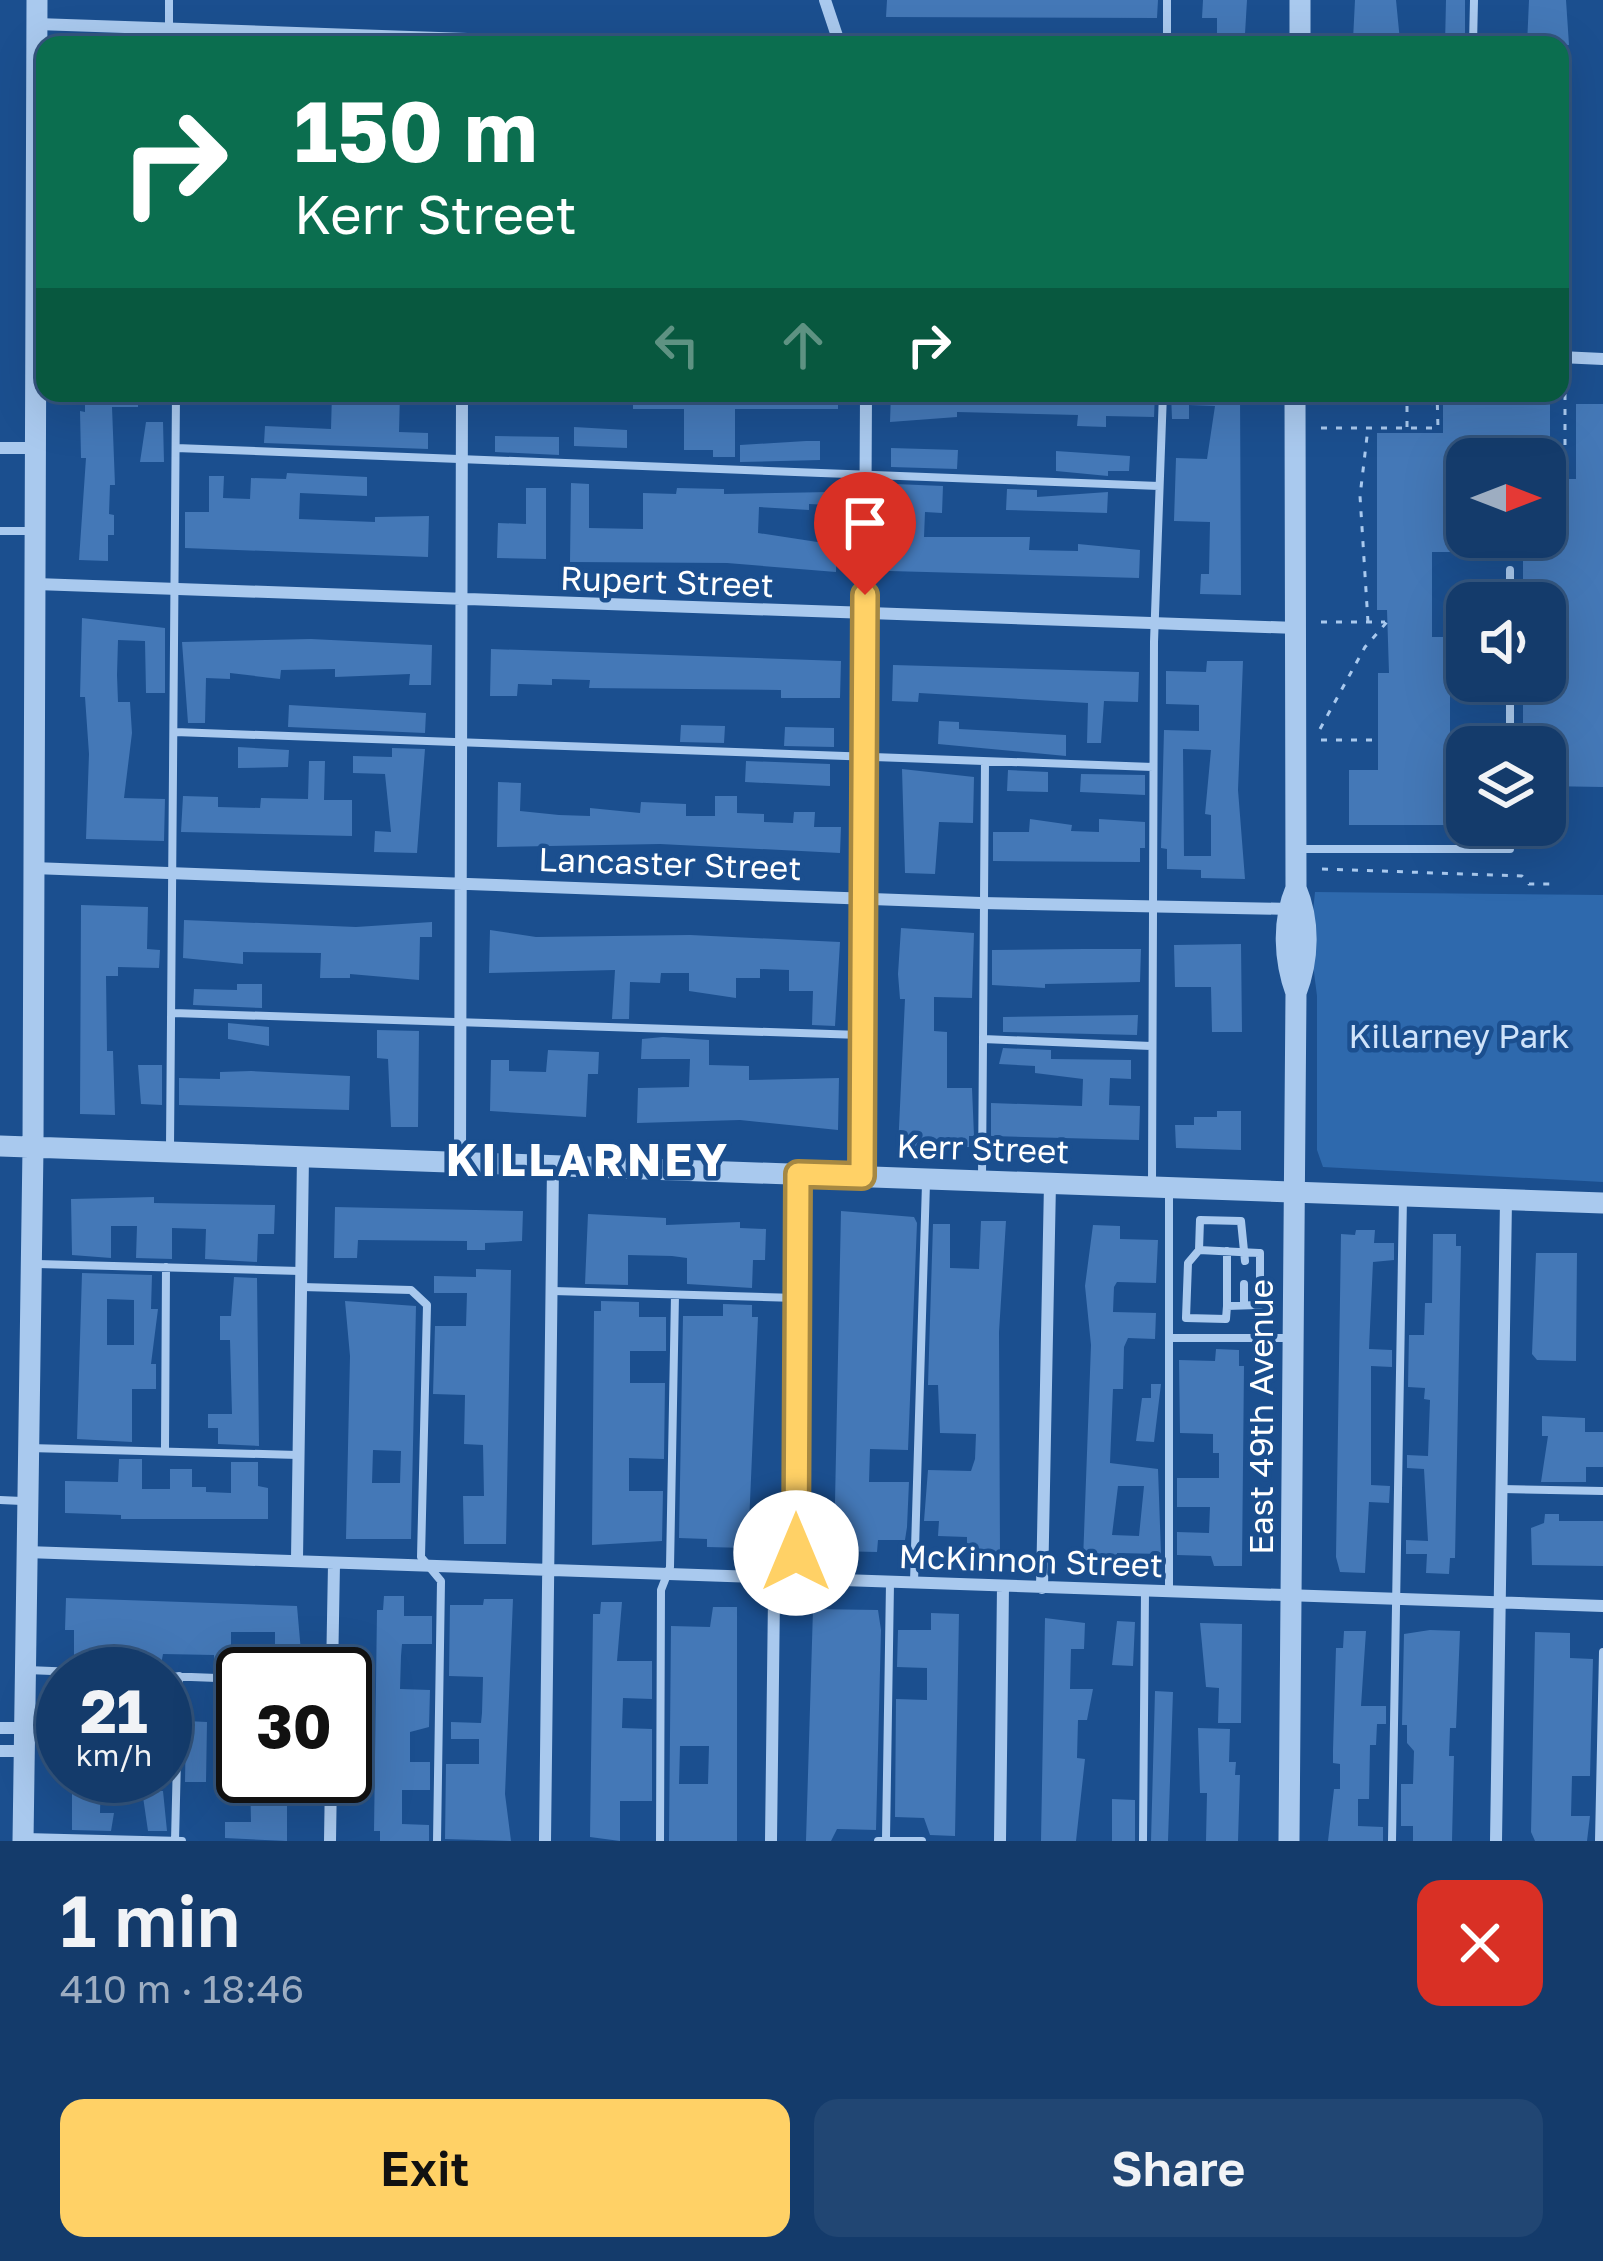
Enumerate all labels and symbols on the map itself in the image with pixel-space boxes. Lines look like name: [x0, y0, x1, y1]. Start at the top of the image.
north arrow: [1446, 438, 1566, 558]
pin: [814, 472, 916, 595]
street label: Rupert Street: [559, 558, 775, 604]
street label: Lancaster Street: [538, 839, 802, 887]
park label: Killarney Park: [1348, 1016, 1570, 1055]
street label: Kerr Street: [896, 1125, 1070, 1171]
district label: KILLARNEY: [446, 1132, 730, 1186]
street label: East 49th Avenue: [1241, 1279, 1280, 1555]
position arrow: [733, 1490, 859, 1616]
street label: McKinnon Street: [898, 1536, 1164, 1584]
speed limit sign: 30: [216, 1647, 372, 1803]

